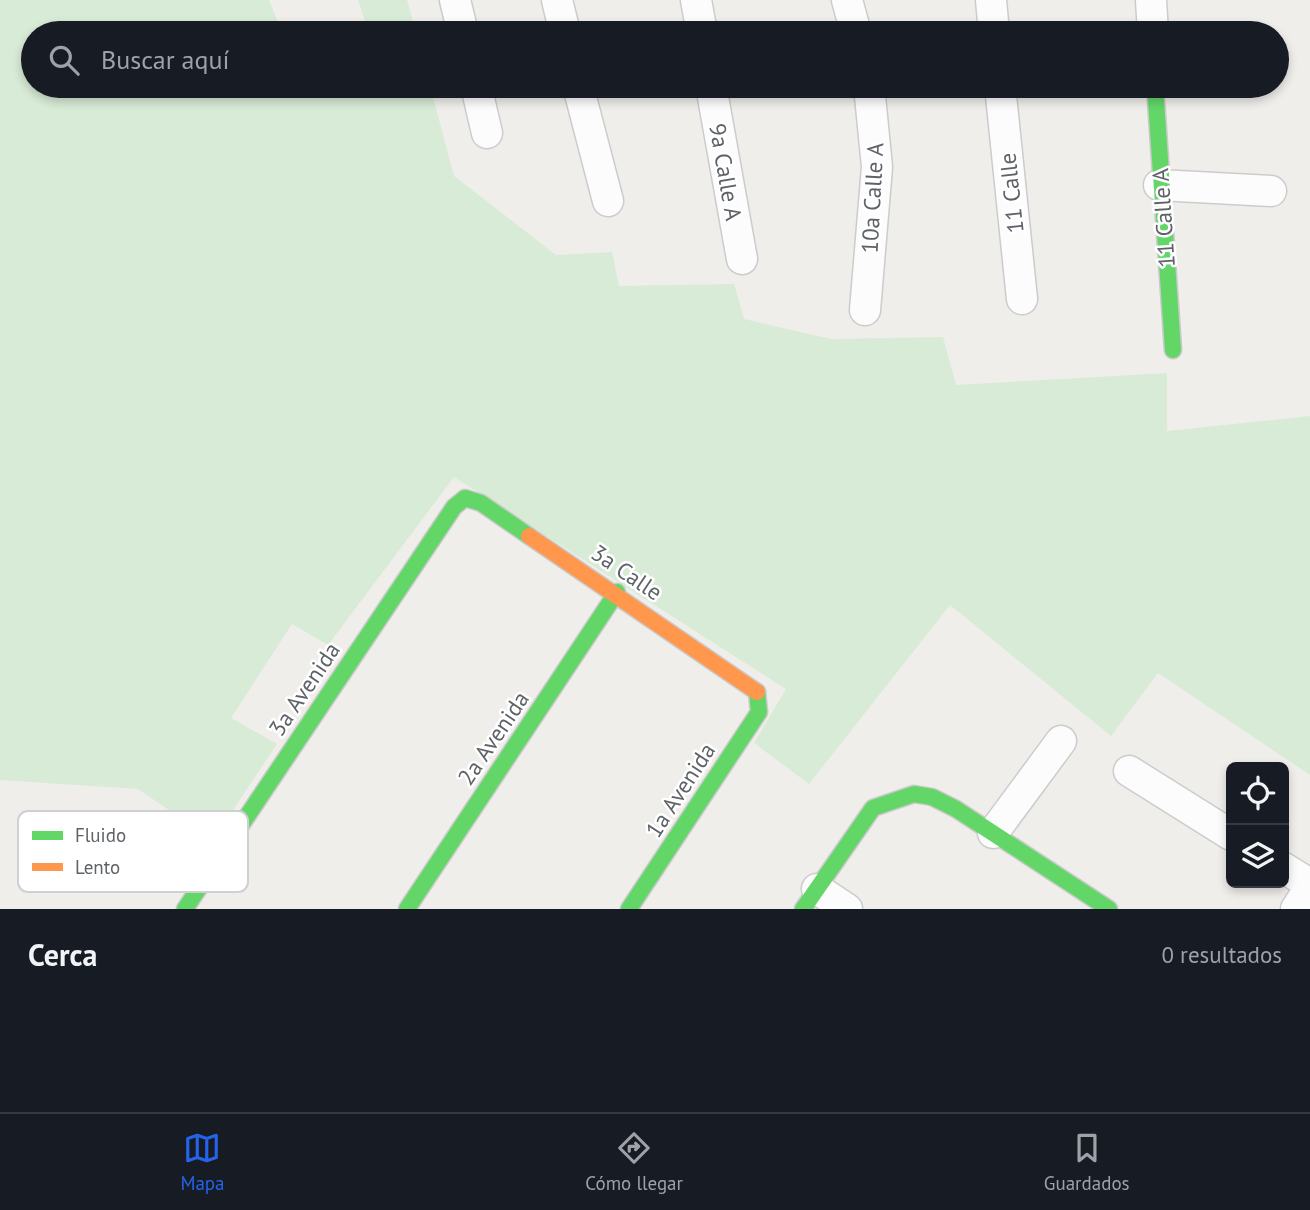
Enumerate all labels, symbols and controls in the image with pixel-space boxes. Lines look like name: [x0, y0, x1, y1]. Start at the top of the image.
search box: [21, 21, 1289, 98]
icon: search: [45, 41, 83, 79]
text: Buscar aquí: [101, 43, 229, 76]
street label: 9a Calle A: [703, 121, 749, 223]
street label: 10a Calle A: [855, 141, 889, 254]
street label: 11 Calle: [992, 151, 1030, 235]
street label: 11 Calle A: [1145, 167, 1181, 269]
street label: 3a Calle: [586, 538, 668, 606]
street label: 3a Avenida: [262, 637, 346, 741]
street label: 2a Avenida: [451, 686, 535, 790]
street label: 1a Avenida: [639, 737, 721, 843]
map controls: [1226, 762, 1289, 888]
button: locate: [1226, 762, 1289, 825]
legend: [18, 811, 248, 892]
text: Fluido: [75, 823, 126, 847]
button: layers: [1226, 825, 1289, 888]
text: Lento: [75, 855, 120, 879]
text: Cerca: [28, 935, 97, 974]
text: 0 resultados: [1161, 940, 1282, 969]
tab: Mapa: [180, 1129, 225, 1195]
tab: Cómo llegar: [585, 1129, 683, 1195]
tab: Guardados: [1044, 1129, 1130, 1195]

